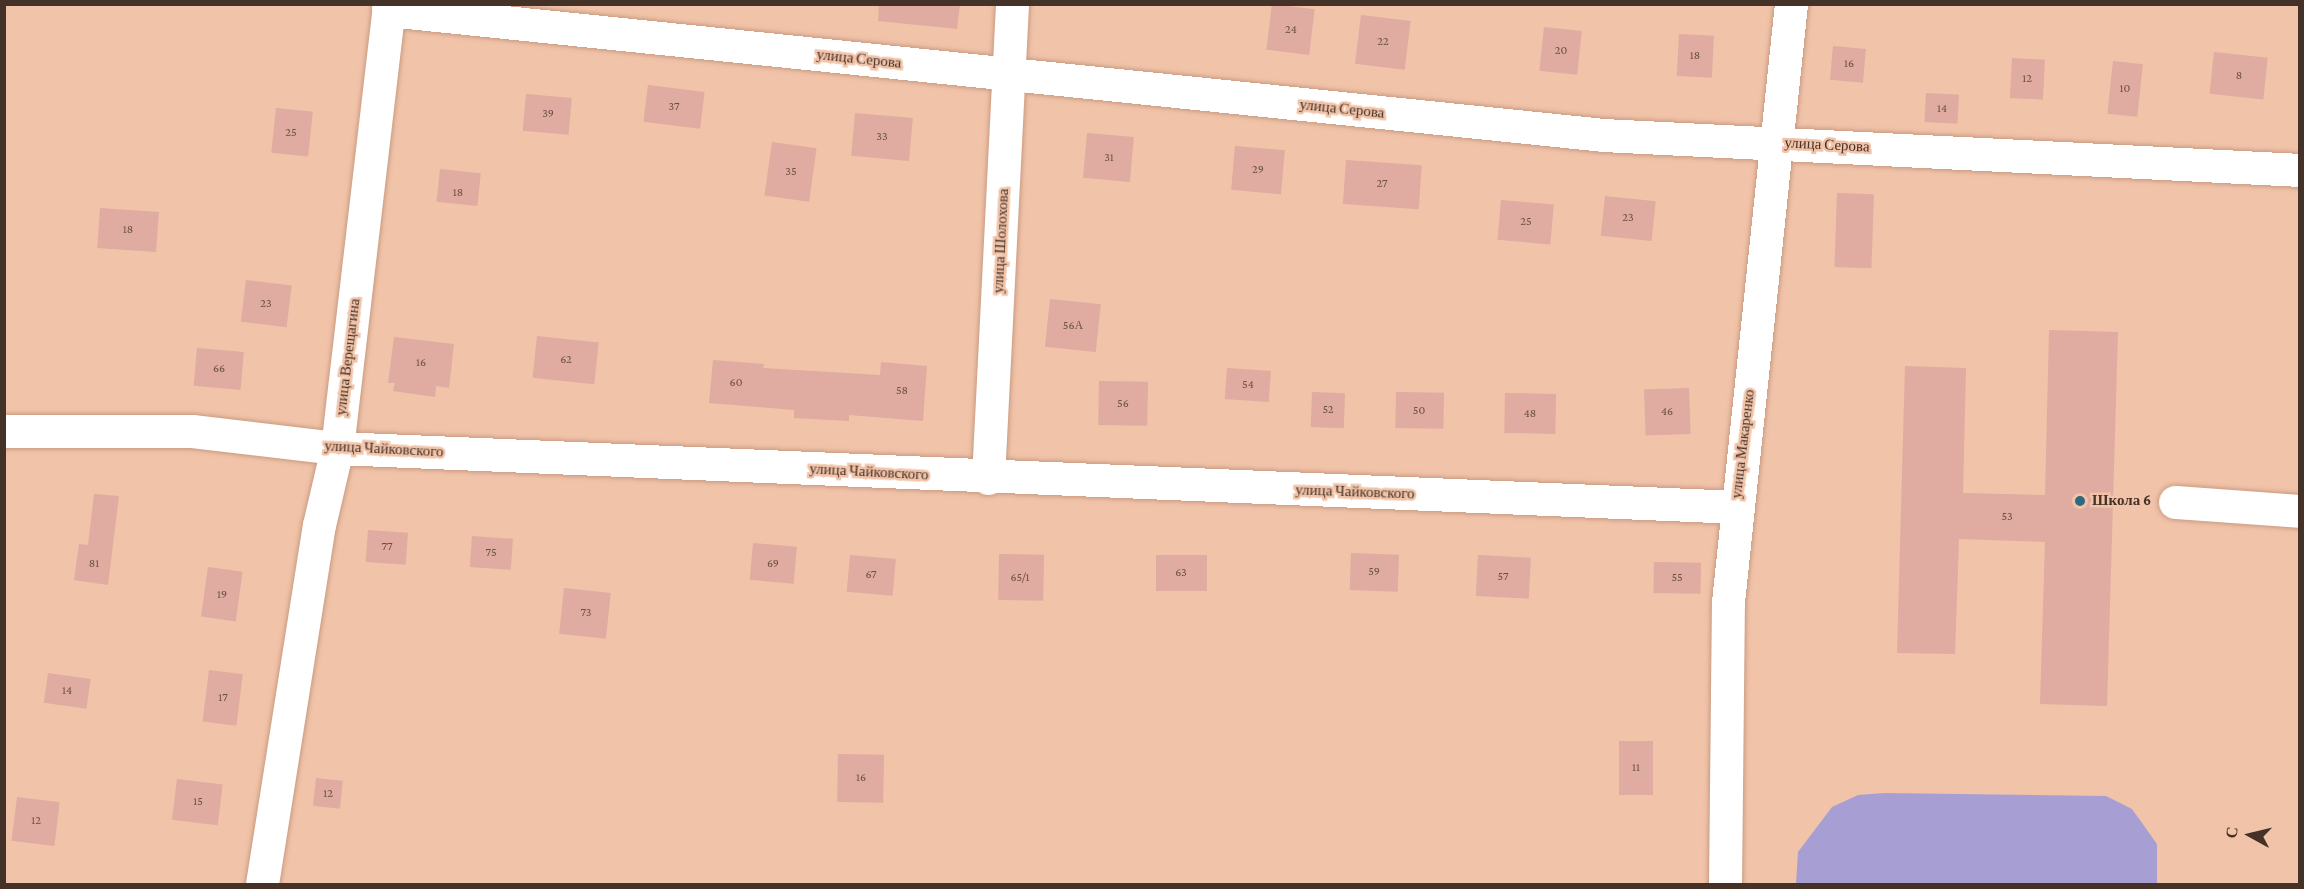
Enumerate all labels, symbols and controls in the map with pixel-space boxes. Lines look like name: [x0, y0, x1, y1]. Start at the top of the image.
house number: 24: [1285, 23, 1297, 37]
house number: 22: [1377, 35, 1389, 49]
house number: 20: [1555, 44, 1567, 58]
street label: улица Серова: [816, 46, 902, 72]
house number: 18: [1690, 49, 1700, 63]
house number: 16: [1844, 57, 1854, 71]
house number: 8: [2236, 69, 2242, 83]
house number: 12: [2022, 72, 2032, 86]
house number: 10: [2120, 82, 2130, 96]
street label: улица Серова: [1299, 96, 1385, 122]
house number: 37: [668, 100, 680, 114]
house number: 14: [1937, 102, 1947, 116]
house number: 39: [542, 107, 554, 121]
house number: 25: [285, 126, 297, 140]
house number: 33: [876, 130, 888, 144]
street label: улица Серова: [1784, 134, 1870, 156]
house number: 31: [1104, 151, 1114, 165]
house number: 29: [1252, 163, 1264, 177]
house number: 35: [785, 165, 797, 179]
house number: 27: [1376, 177, 1388, 191]
house number: 18: [453, 186, 463, 200]
street label: улица Шолохова: [989, 188, 1013, 294]
house number: 23: [1622, 211, 1634, 225]
house number: 25: [1520, 215, 1532, 229]
house number: 18: [123, 223, 133, 237]
house number: 23: [260, 297, 272, 311]
street label: улица Верещагина: [332, 297, 364, 417]
house number: 56А: [1063, 319, 1083, 333]
house number: 62: [560, 353, 572, 367]
house number: 16: [416, 356, 426, 370]
house number: 66: [213, 362, 225, 376]
house number: 60: [730, 376, 742, 390]
house number: 54: [1242, 378, 1254, 392]
house number: 58: [896, 384, 908, 398]
street label: улица Макаренко: [1727, 388, 1759, 500]
house number: 56: [1117, 397, 1129, 411]
house number: 52: [1322, 403, 1334, 417]
house number: 50: [1413, 404, 1425, 418]
house number: 46: [1661, 405, 1673, 419]
house number: 48: [1524, 407, 1536, 421]
street label: улица Чайковского: [324, 437, 444, 461]
street label: улица Чайковского: [809, 460, 929, 484]
street label: улица Чайковского: [1295, 481, 1415, 503]
place label: Школа 6: [2092, 492, 2151, 510]
marker: Школа 6: [2073, 494, 2087, 508]
house number: 53: [2001, 510, 2013, 524]
house number: 77: [381, 540, 393, 554]
house number: 75: [485, 546, 497, 560]
house number: 81: [89, 557, 99, 571]
house number: 69: [767, 557, 779, 571]
house number: 59: [1368, 565, 1380, 579]
house number: 63: [1175, 566, 1187, 580]
house number: 67: [865, 568, 877, 582]
house number: 57: [1498, 570, 1508, 584]
house number: 65/1: [1010, 571, 1030, 585]
house number: 55: [1671, 571, 1683, 585]
house number: 19: [217, 588, 227, 602]
house number: 73: [580, 606, 592, 620]
house number: 14: [62, 684, 72, 698]
house number: 17: [218, 691, 228, 705]
house number: 11: [1632, 761, 1640, 775]
house number: 16: [856, 771, 866, 785]
house number: 12: [323, 787, 333, 801]
house number: 15: [193, 795, 203, 809]
north arrow: [2220, 805, 2280, 865]
house number: 12: [31, 814, 41, 828]
text: С: [2222, 826, 2241, 839]

